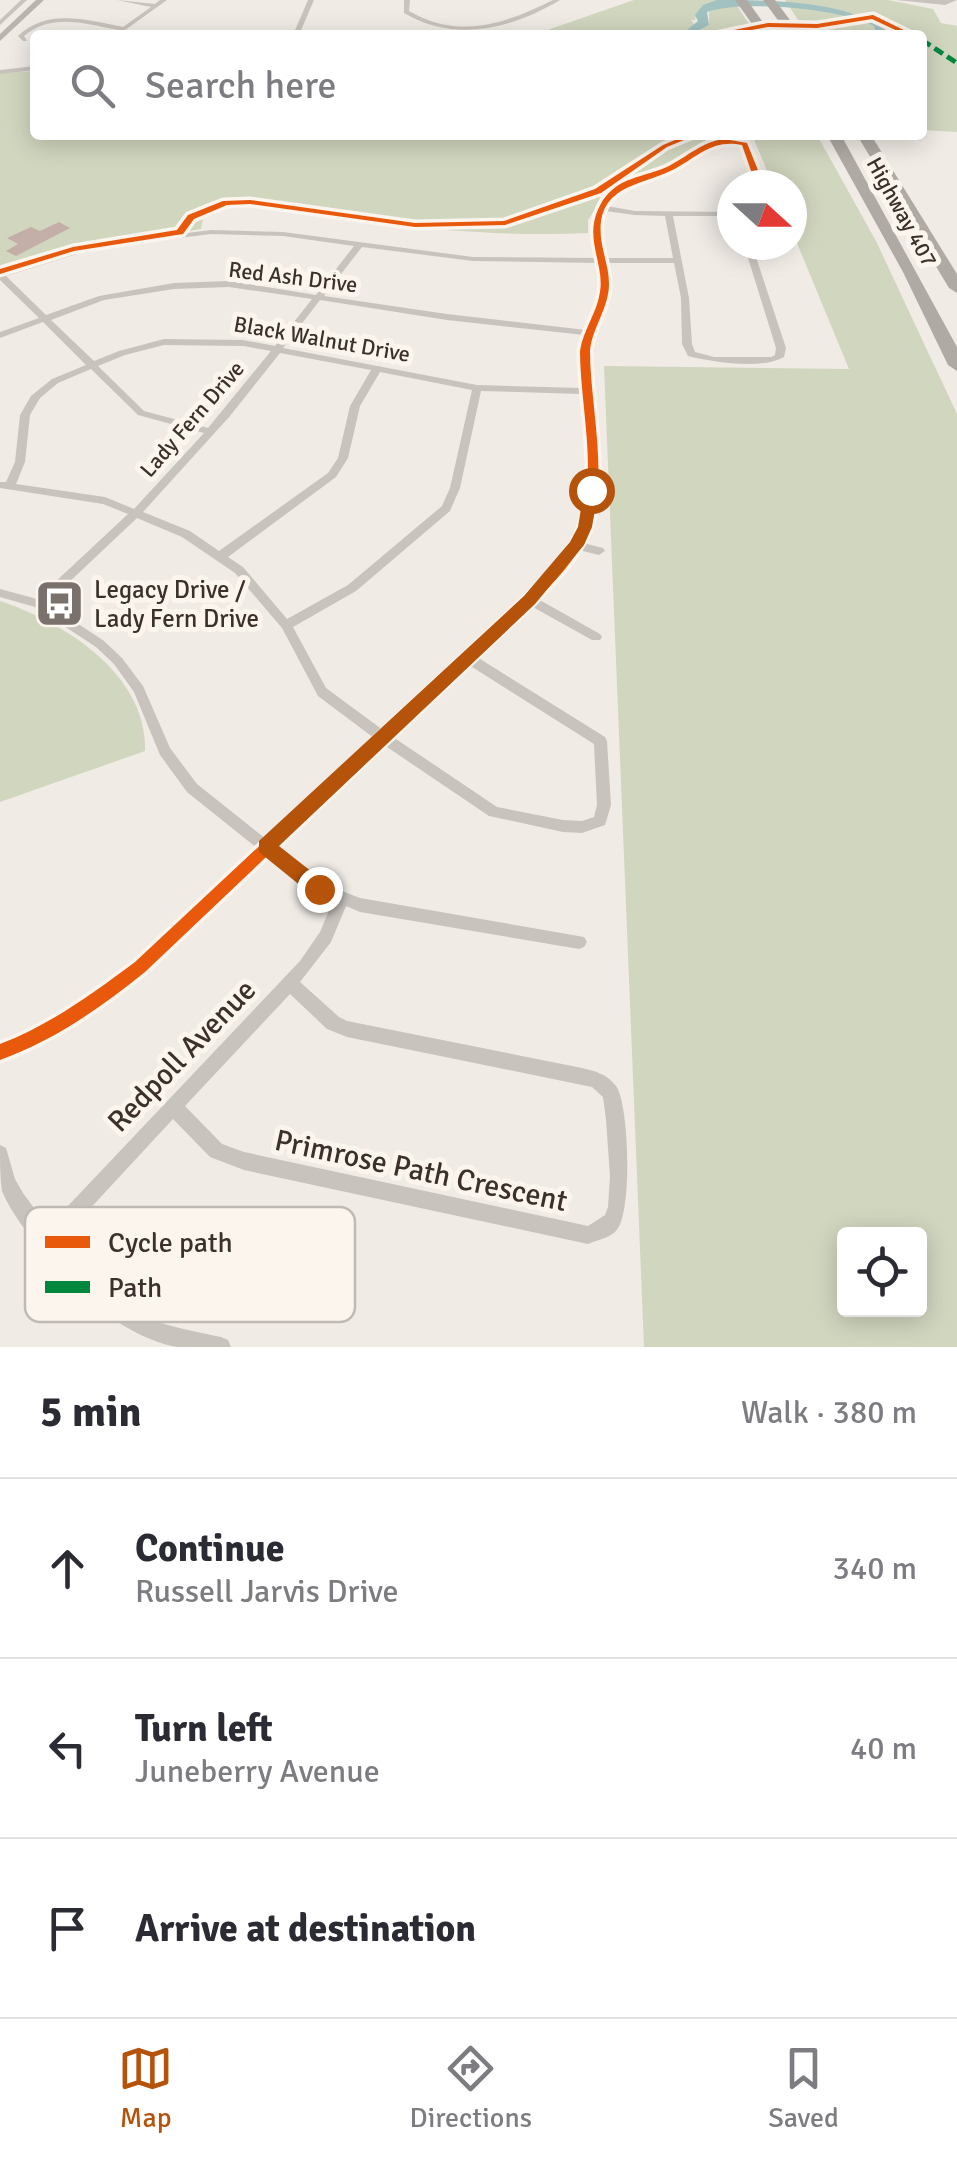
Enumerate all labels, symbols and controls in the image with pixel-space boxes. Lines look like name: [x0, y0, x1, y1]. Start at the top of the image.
search box: [30, 30, 927, 140]
icon: search: [65, 58, 120, 113]
text: Search here: [145, 62, 337, 109]
street label: Highway 407: [861, 152, 943, 272]
north arrow: [717, 170, 807, 260]
street label: Red Ash Drive: [227, 256, 359, 298]
street label: Black Walnut Drive: [232, 310, 412, 368]
street label: Lady Fern Drive: [134, 355, 250, 483]
route start: [569, 468, 615, 514]
place label: Legacy Drive / Lady Fern Drive: [94, 574, 259, 634]
bus stop icon: Legacy Drive / Lady Fern Drive: [33, 577, 85, 629]
route end: [297, 867, 343, 913]
street label: Redpoll Avenue: [100, 972, 264, 1140]
street label: Primrose Path Crescent: [271, 1122, 571, 1220]
legend: [25, 1207, 355, 1322]
text: Cycle path: [108, 1226, 233, 1260]
map controls: [837, 1227, 927, 1317]
button: locate: [837, 1227, 927, 1317]
text: Path: [108, 1271, 162, 1305]
text: 5 min: [40, 1387, 141, 1438]
text: Walk · 380 m: [741, 1393, 917, 1432]
text: Continue: [135, 1525, 285, 1572]
icon: ahead: [40, 1541, 95, 1596]
text: 340 m: [833, 1549, 917, 1588]
text: Russell Jarvis Drive: [135, 1572, 398, 1611]
text: Turn left: [135, 1705, 273, 1752]
icon: left: [40, 1721, 95, 1776]
text: 40 m: [850, 1729, 917, 1768]
text: Juneberry Avenue: [135, 1752, 380, 1791]
icon: arrive: [40, 1901, 95, 1956]
text: Arrive at destination: [135, 1905, 476, 1952]
tab: Map: [118, 2041, 173, 2135]
tab: Directions: [410, 2041, 532, 2135]
tab: Saved: [768, 2041, 839, 2135]

